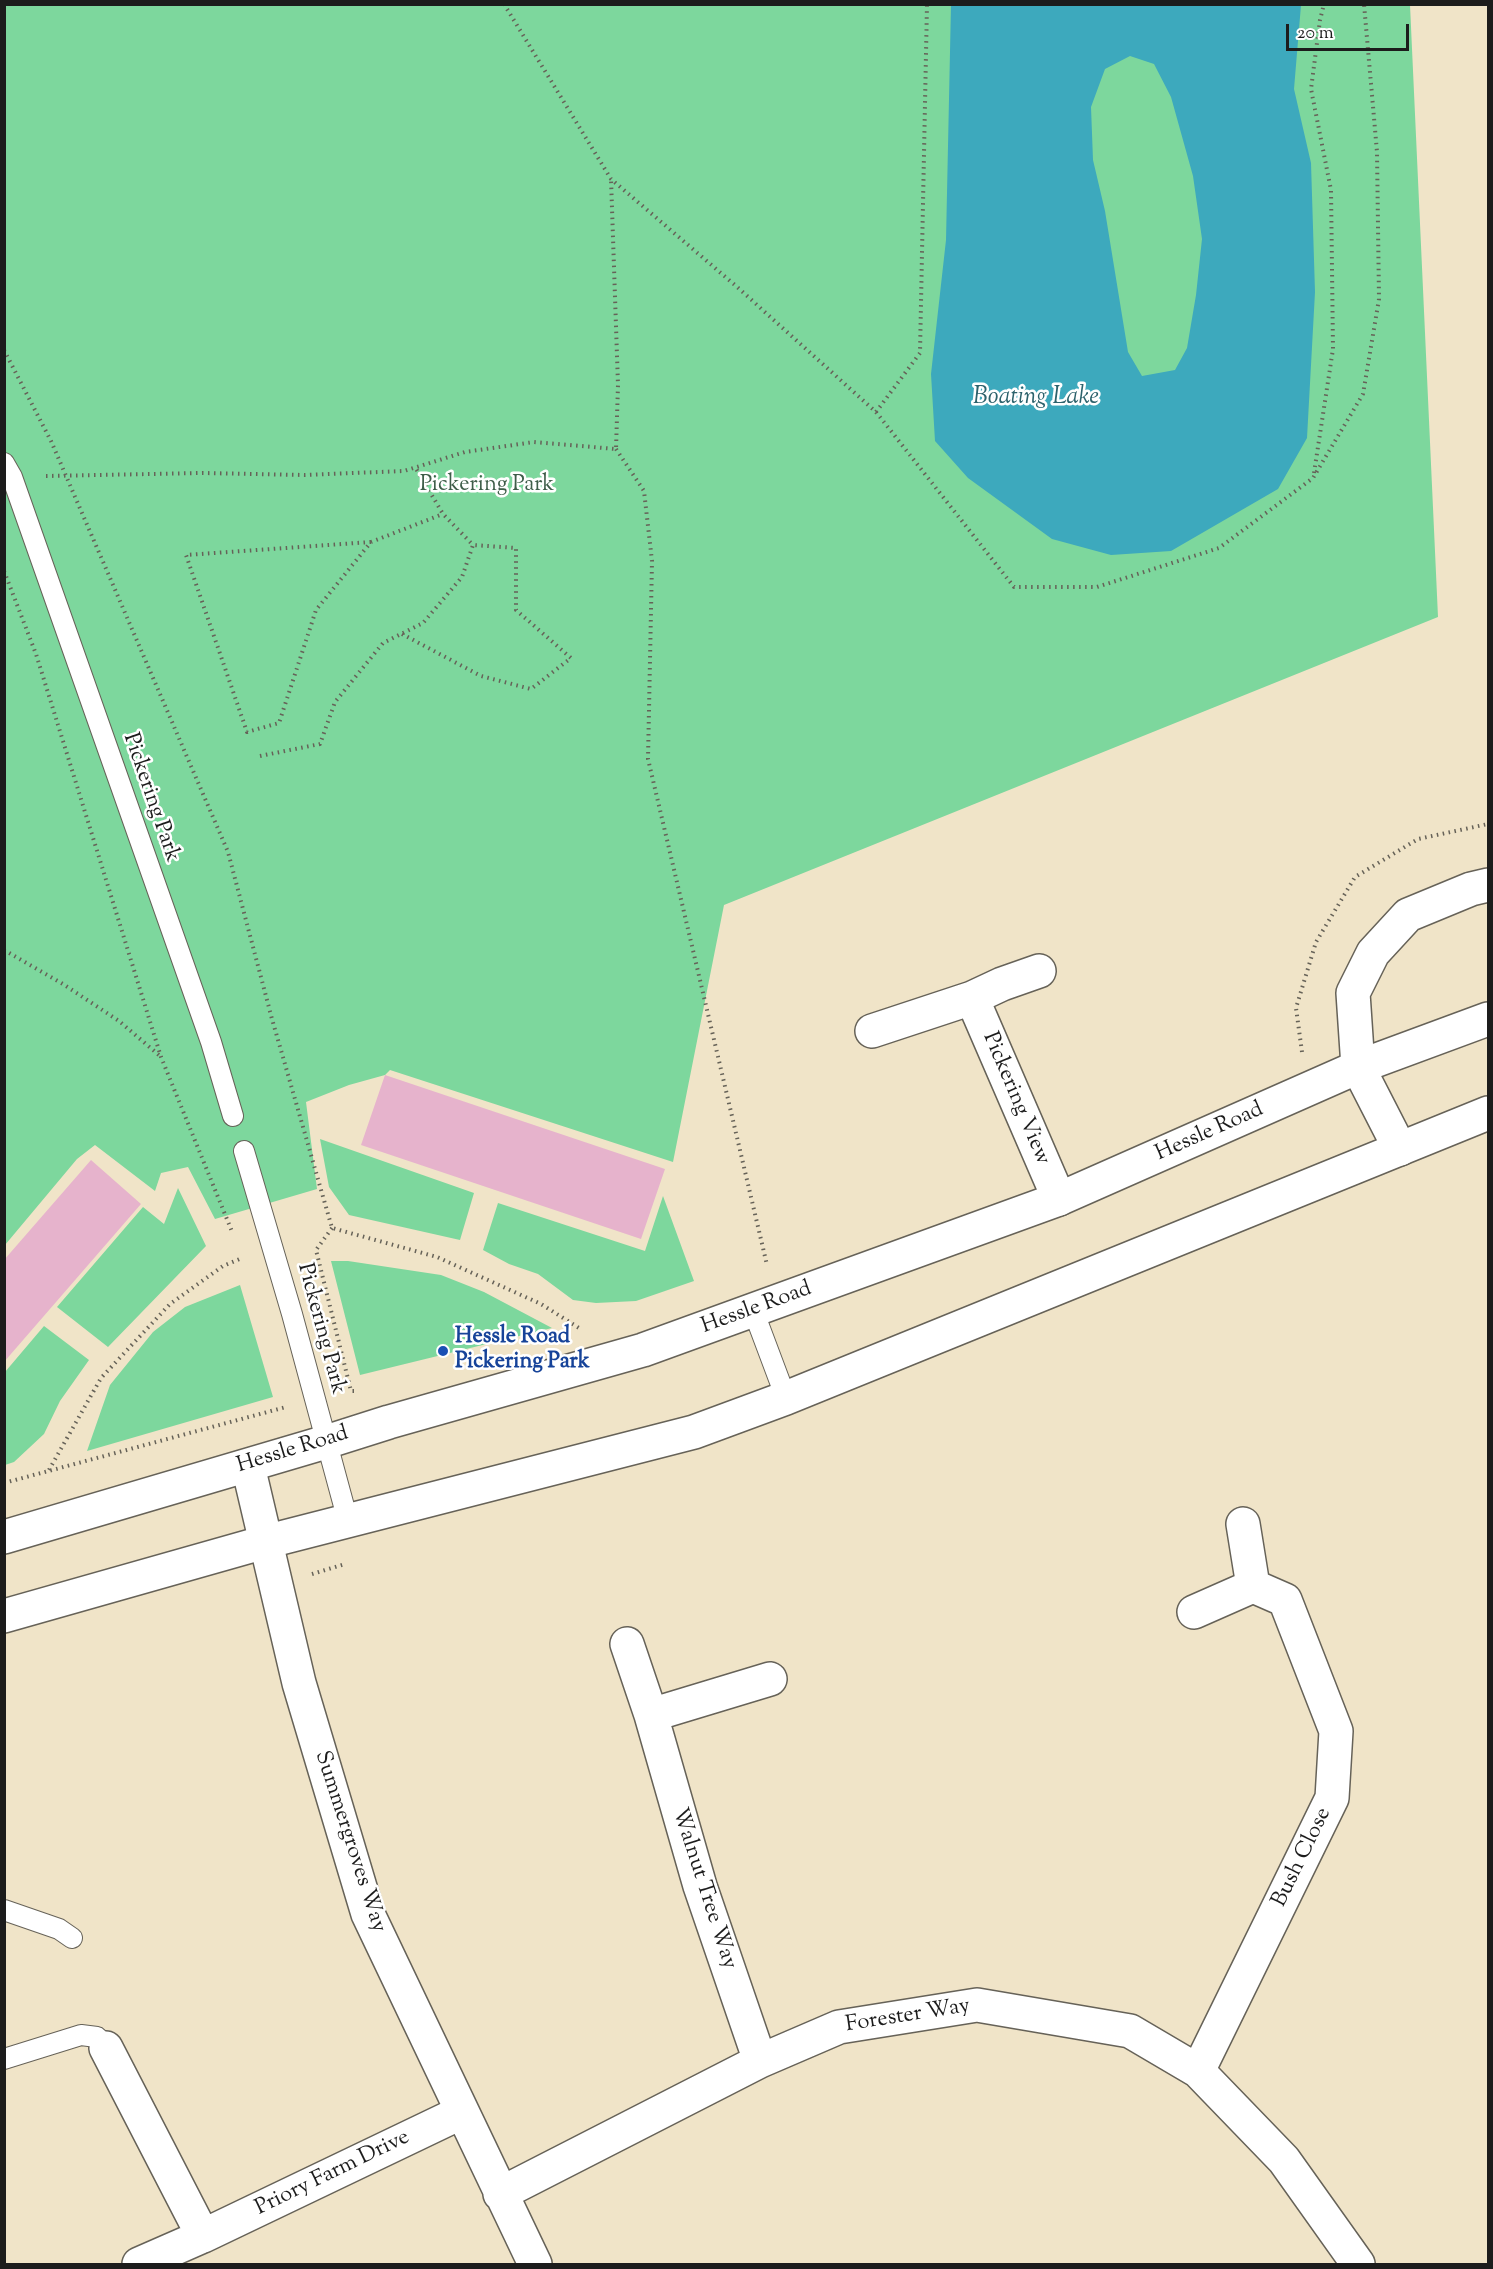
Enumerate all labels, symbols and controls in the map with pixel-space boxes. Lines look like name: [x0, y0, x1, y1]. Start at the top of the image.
scale bar: [1289, 12, 1412, 50]
text: 20 m: [1297, 21, 1334, 47]
water label: Boating Lake: [973, 385, 1099, 413]
park label: Pickering Park: [420, 473, 554, 499]
street label: Pickering Park: [116, 730, 184, 866]
street label: Pickering View: [975, 1029, 1055, 1169]
street label: Hessle Road: [1152, 1098, 1268, 1168]
street label: Pickering Park: [290, 1261, 350, 1397]
street label: Hessle Road: [698, 1277, 816, 1341]
place label: Hessle Road Pickering Park: [455, 1325, 590, 1376]
marker: Hessle Road Pickering Park: [436, 1344, 450, 1358]
street label: Hessle Road: [234, 1422, 352, 1480]
street label: Summergroves Way: [307, 1748, 391, 1936]
street label: Bush Close: [1268, 1804, 1338, 1912]
street label: Walnut Tree Way: [664, 1805, 742, 1973]
street label: Forester Way: [844, 1994, 972, 2040]
street label: Priory Farm Drive: [252, 2125, 414, 2223]

